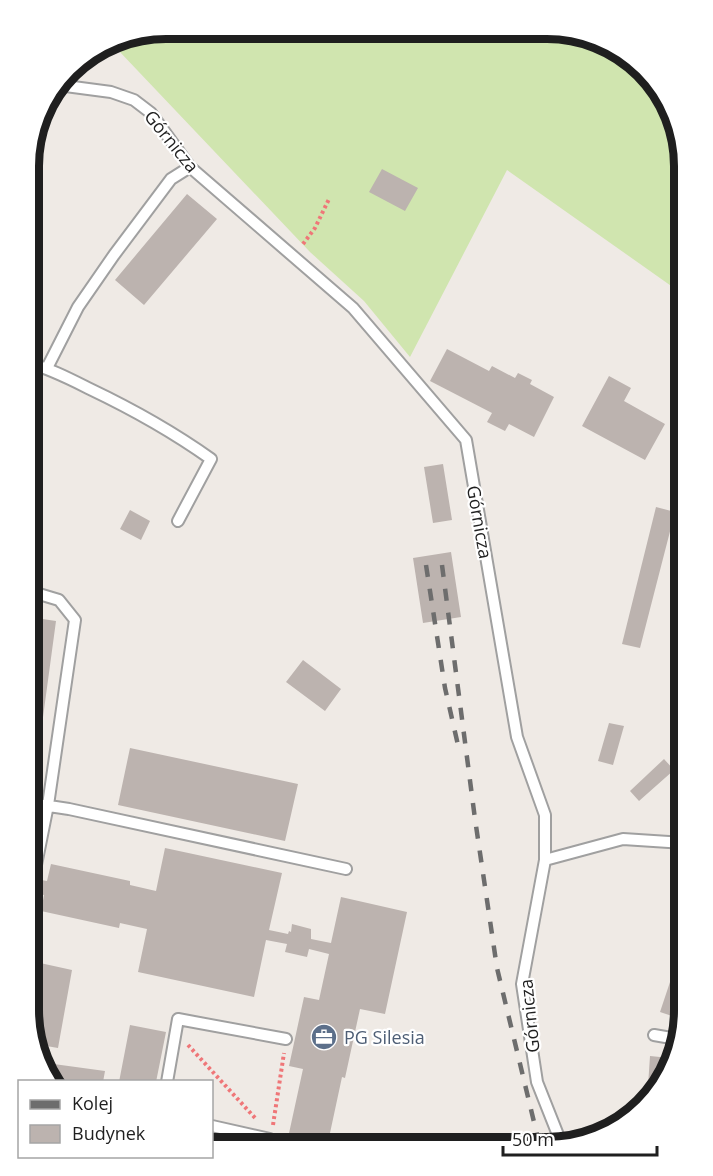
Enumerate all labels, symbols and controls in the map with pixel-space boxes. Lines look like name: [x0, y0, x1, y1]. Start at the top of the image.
street label: Górnicza: [139, 105, 205, 177]
street label: Górnicza: [462, 484, 498, 560]
street label: Górnicza: [513, 978, 545, 1054]
office icon: PG Silesia: [309, 1022, 339, 1052]
place label: PG Silesia: [344, 1025, 425, 1049]
legend: [18, 1080, 213, 1158]
text: Kolej: [72, 1091, 113, 1115]
scale bar: [503, 1119, 658, 1157]
text: Budynek: [72, 1121, 146, 1145]
text: 50 m: [512, 1127, 554, 1151]

